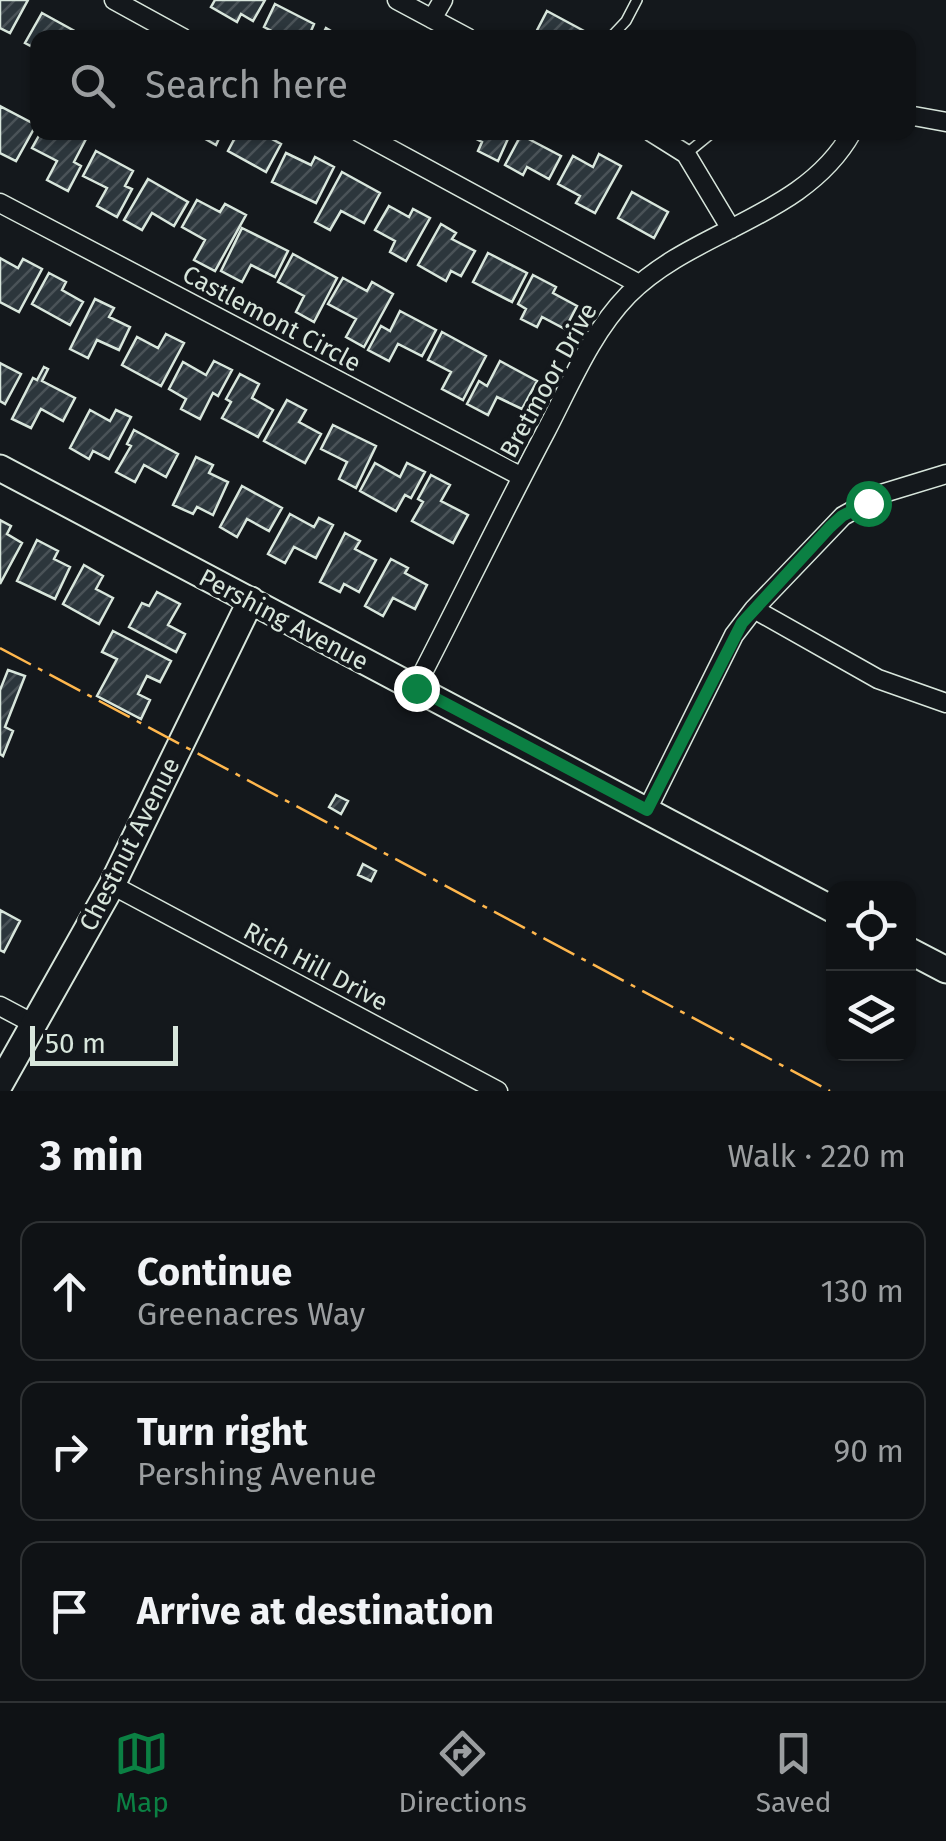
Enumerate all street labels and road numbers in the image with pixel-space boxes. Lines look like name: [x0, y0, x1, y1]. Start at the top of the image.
street label: Castlemont Circle: [177, 259, 366, 378]
street label: Bretmoor Drive: [494, 298, 604, 463]
street label: Pershing Avenue: [194, 563, 373, 677]
street label: Chestnut Avenue: [73, 753, 187, 936]
street label: Rich Hill Drive: [238, 916, 393, 1018]

